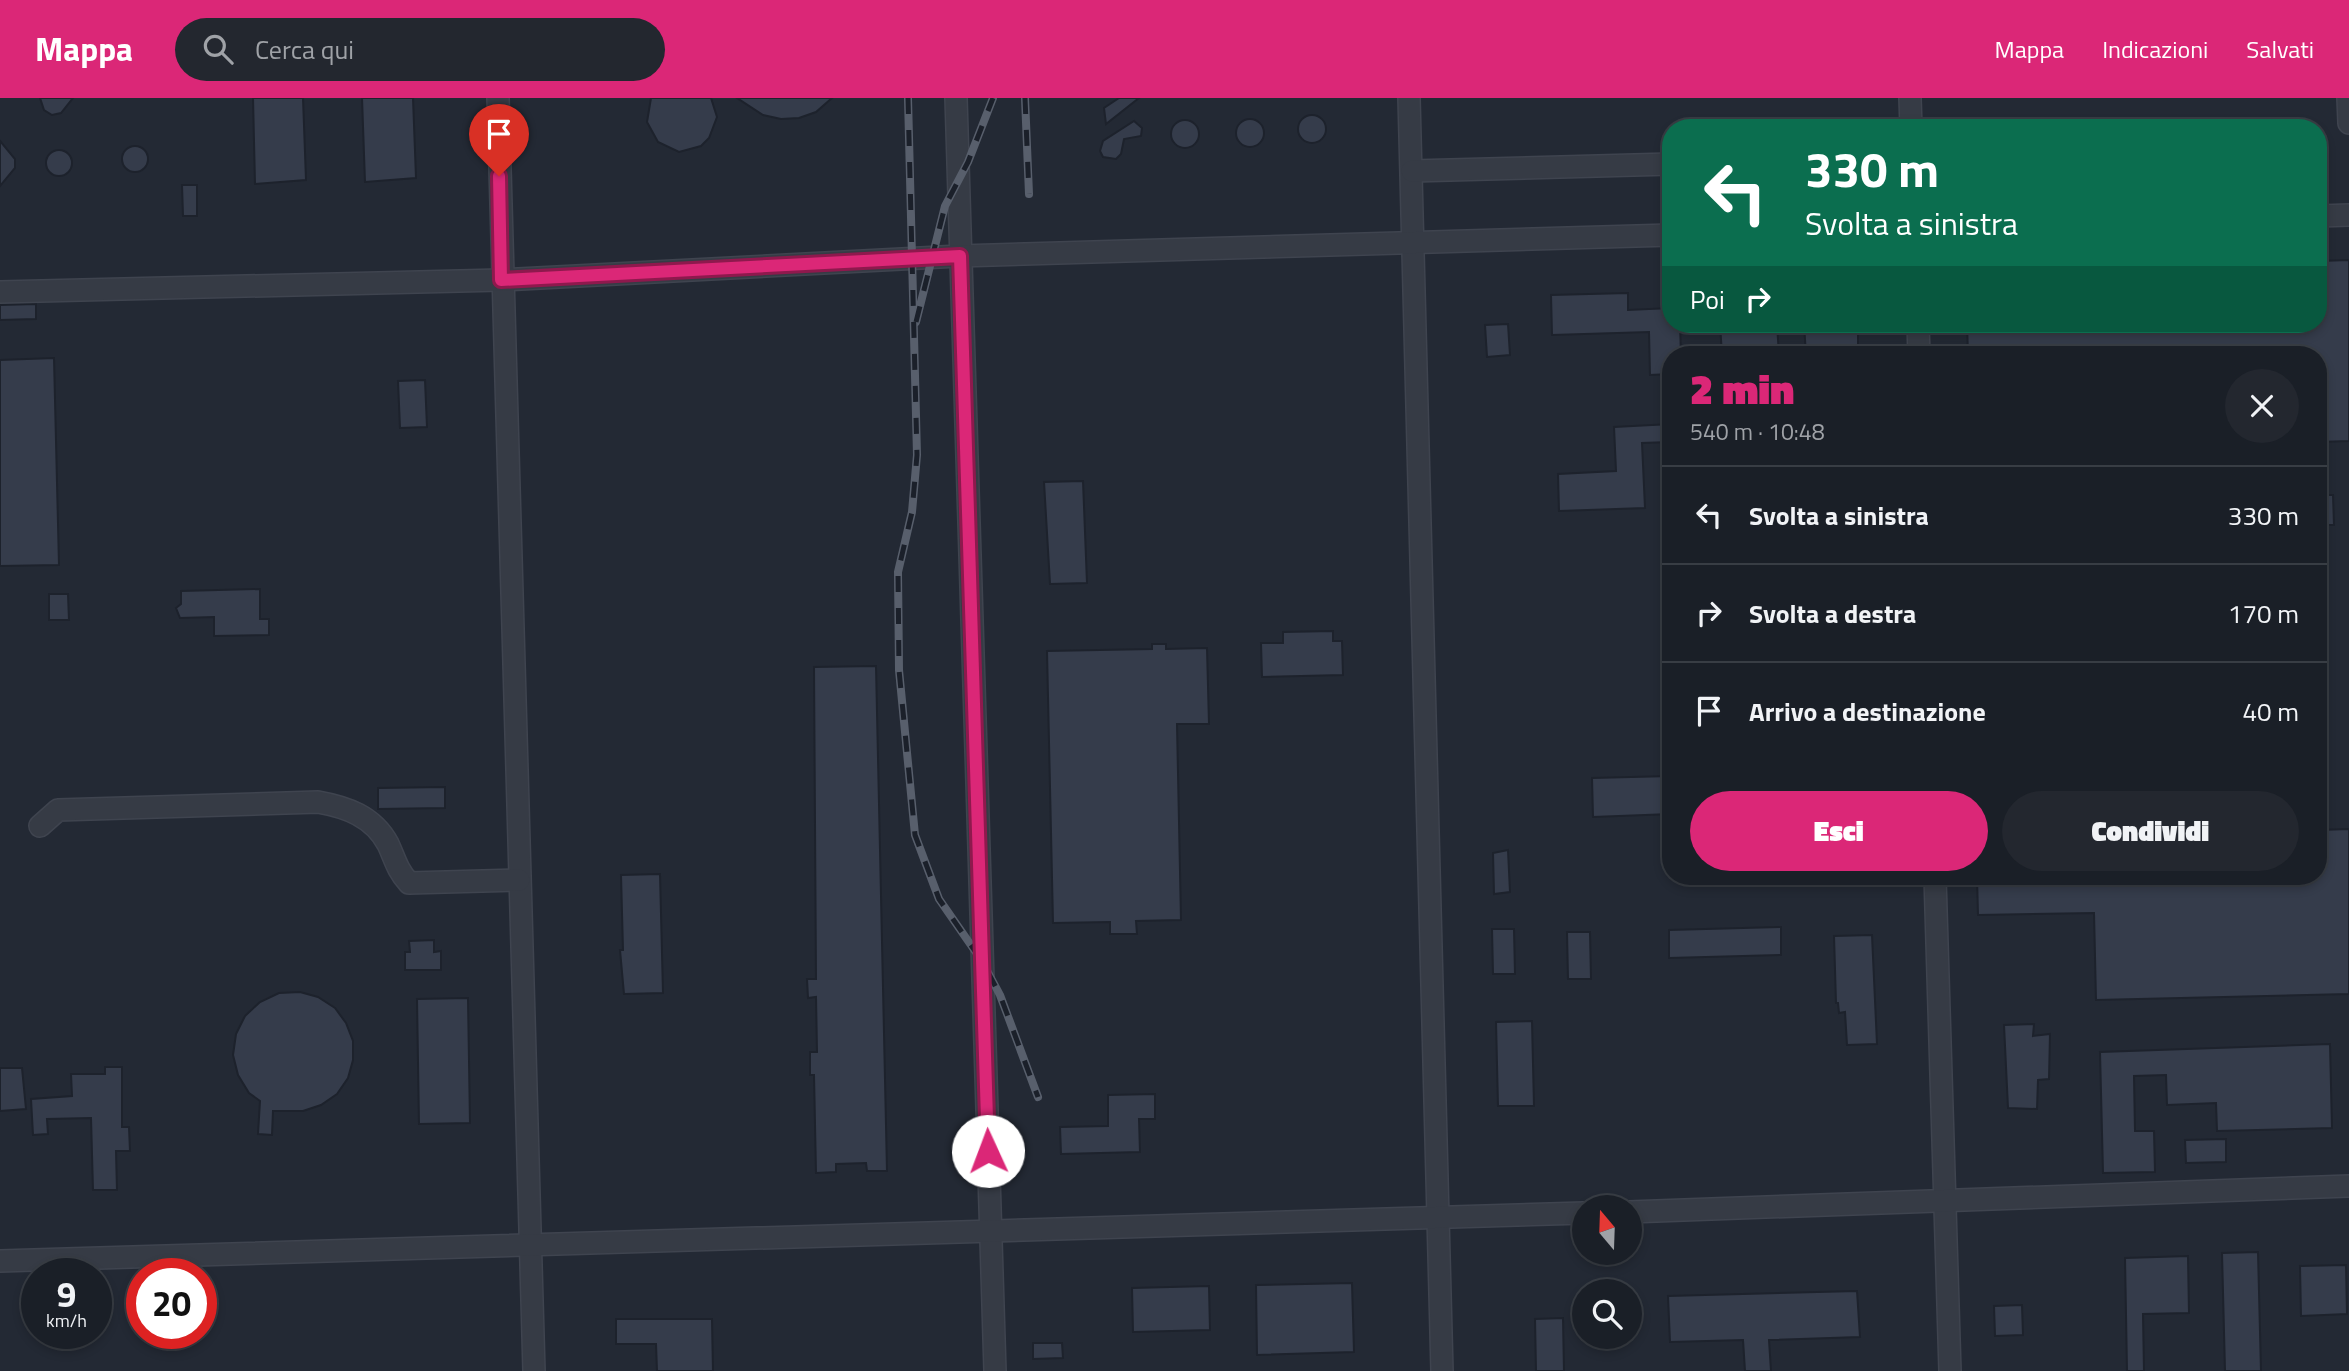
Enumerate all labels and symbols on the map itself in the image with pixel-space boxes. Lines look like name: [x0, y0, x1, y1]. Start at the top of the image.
pin: [469, 104, 529, 176]
position arrow: [951, 1114, 1025, 1188]
north arrow: [1572, 1195, 1642, 1265]
speed limit sign: 20: [126, 1258, 217, 1349]

